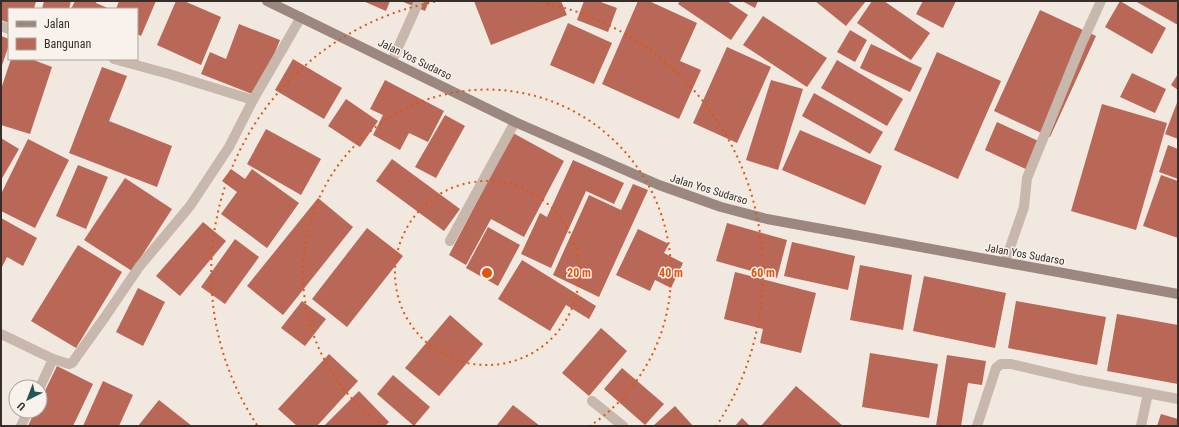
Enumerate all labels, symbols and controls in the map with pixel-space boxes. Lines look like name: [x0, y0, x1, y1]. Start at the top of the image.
legend: [8, 8, 138, 60]
text: Jalan: [44, 17, 70, 31]
street label: Jalan Yos Sudarso: [376, 36, 454, 83]
text: Bangunan: [44, 37, 91, 51]
street label: Jalan Yos Sudarso: [669, 172, 750, 208]
street label: Jalan Yos Sudarso: [984, 241, 1066, 268]
centre of rings: [480, 266, 494, 280]
text: 20 m: [567, 266, 591, 280]
text: 40 m: [659, 266, 683, 280]
text: 60 m: [751, 266, 775, 280]
north arrow: [8, 379, 48, 419]
text: U: [15, 399, 28, 413]

